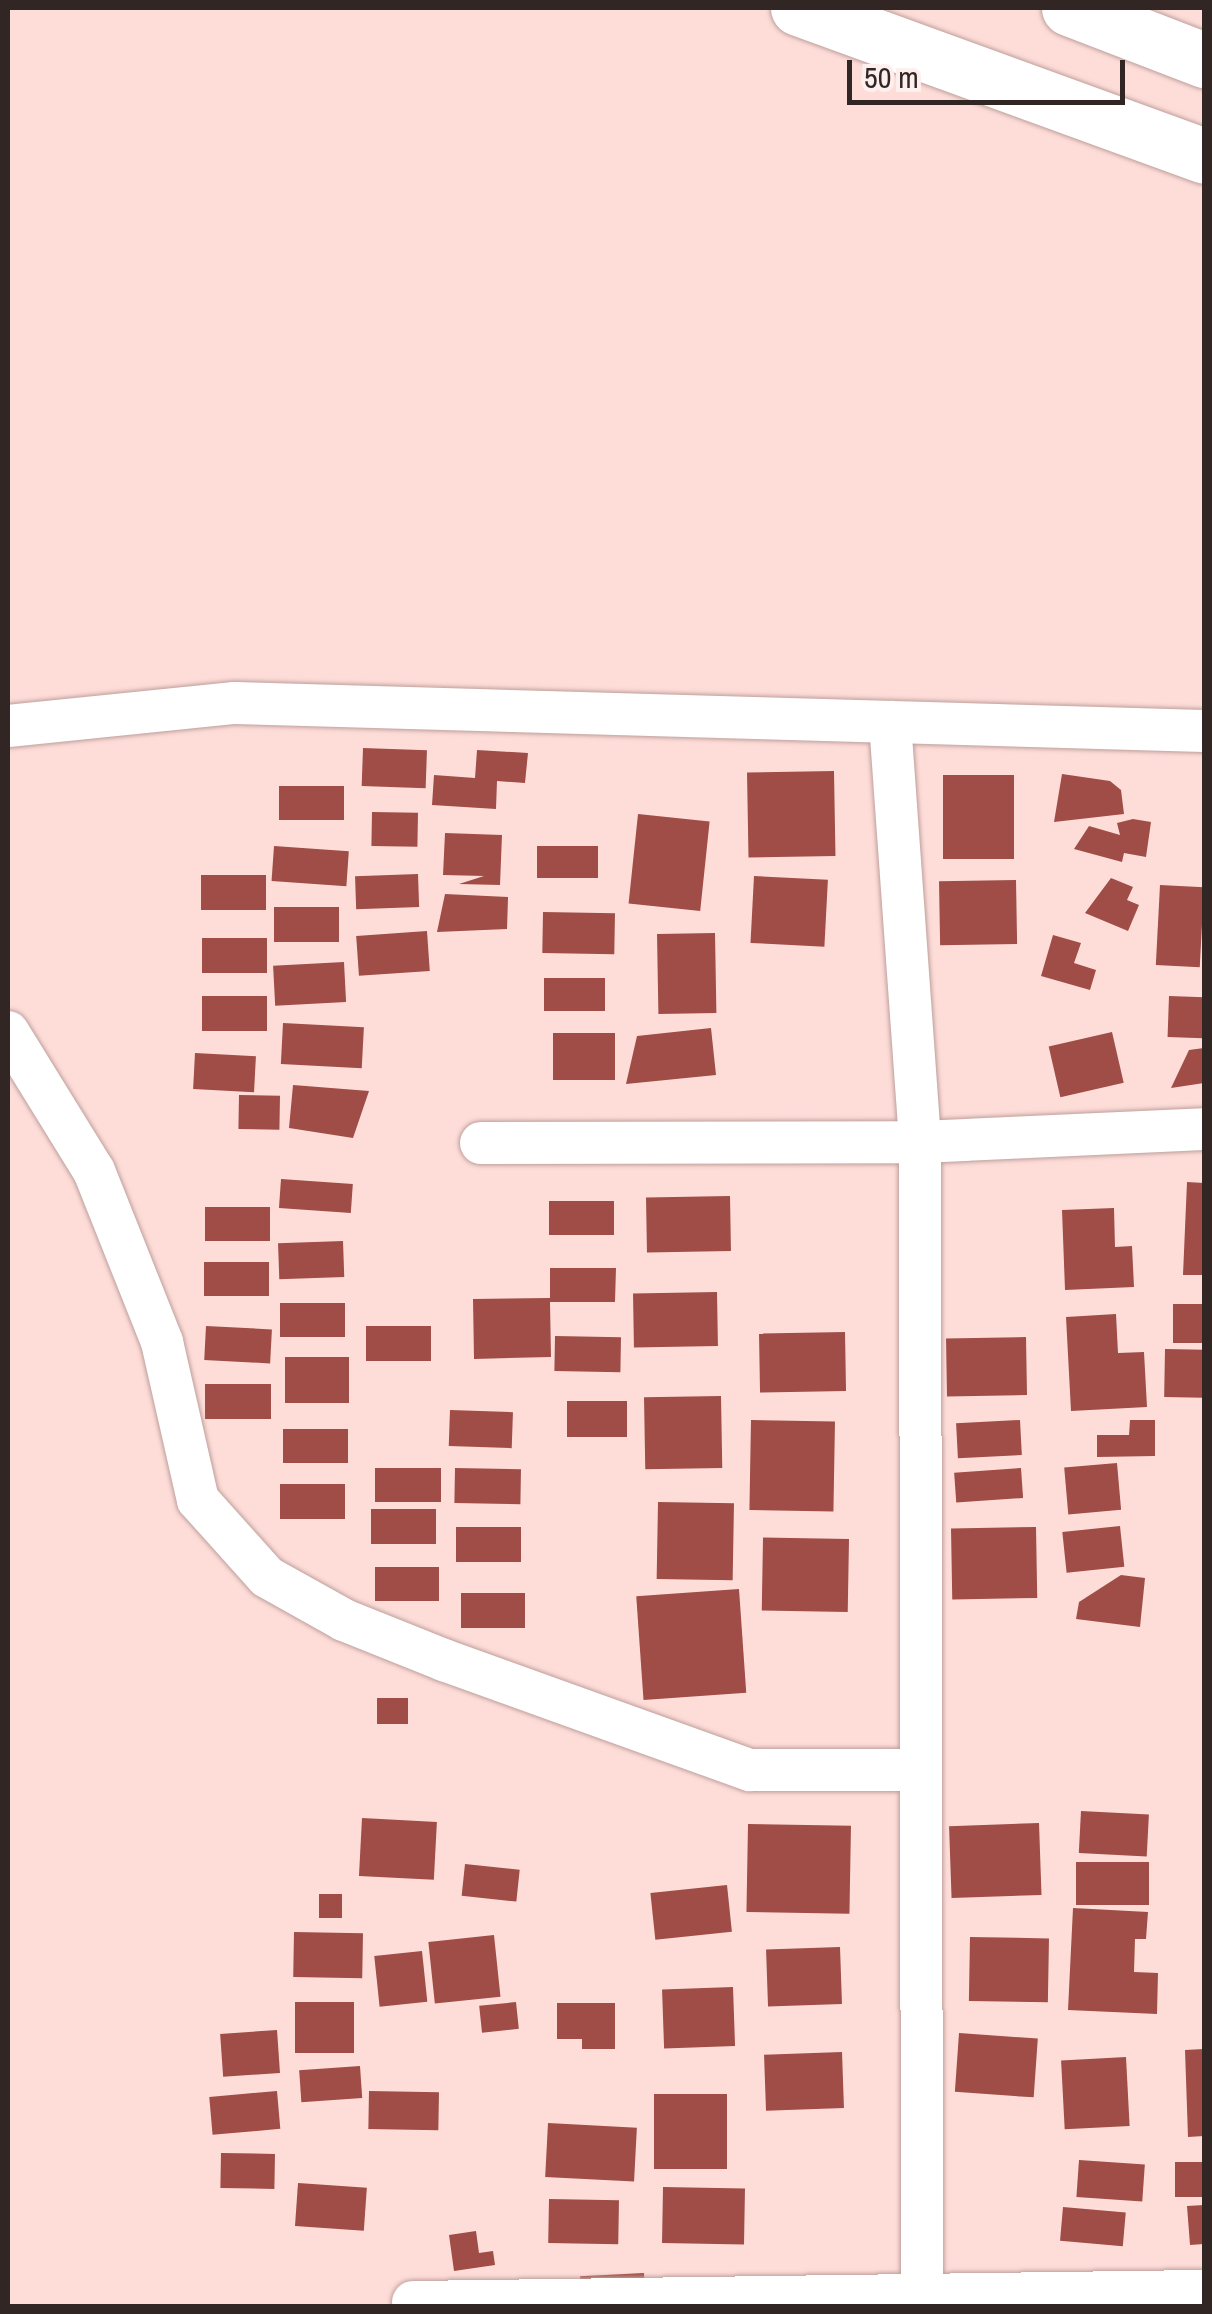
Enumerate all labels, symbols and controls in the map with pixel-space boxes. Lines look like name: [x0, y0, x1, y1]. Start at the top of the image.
scale bar: [852, 40, 1130, 102]
text: 50 m: [864, 57, 919, 97]

